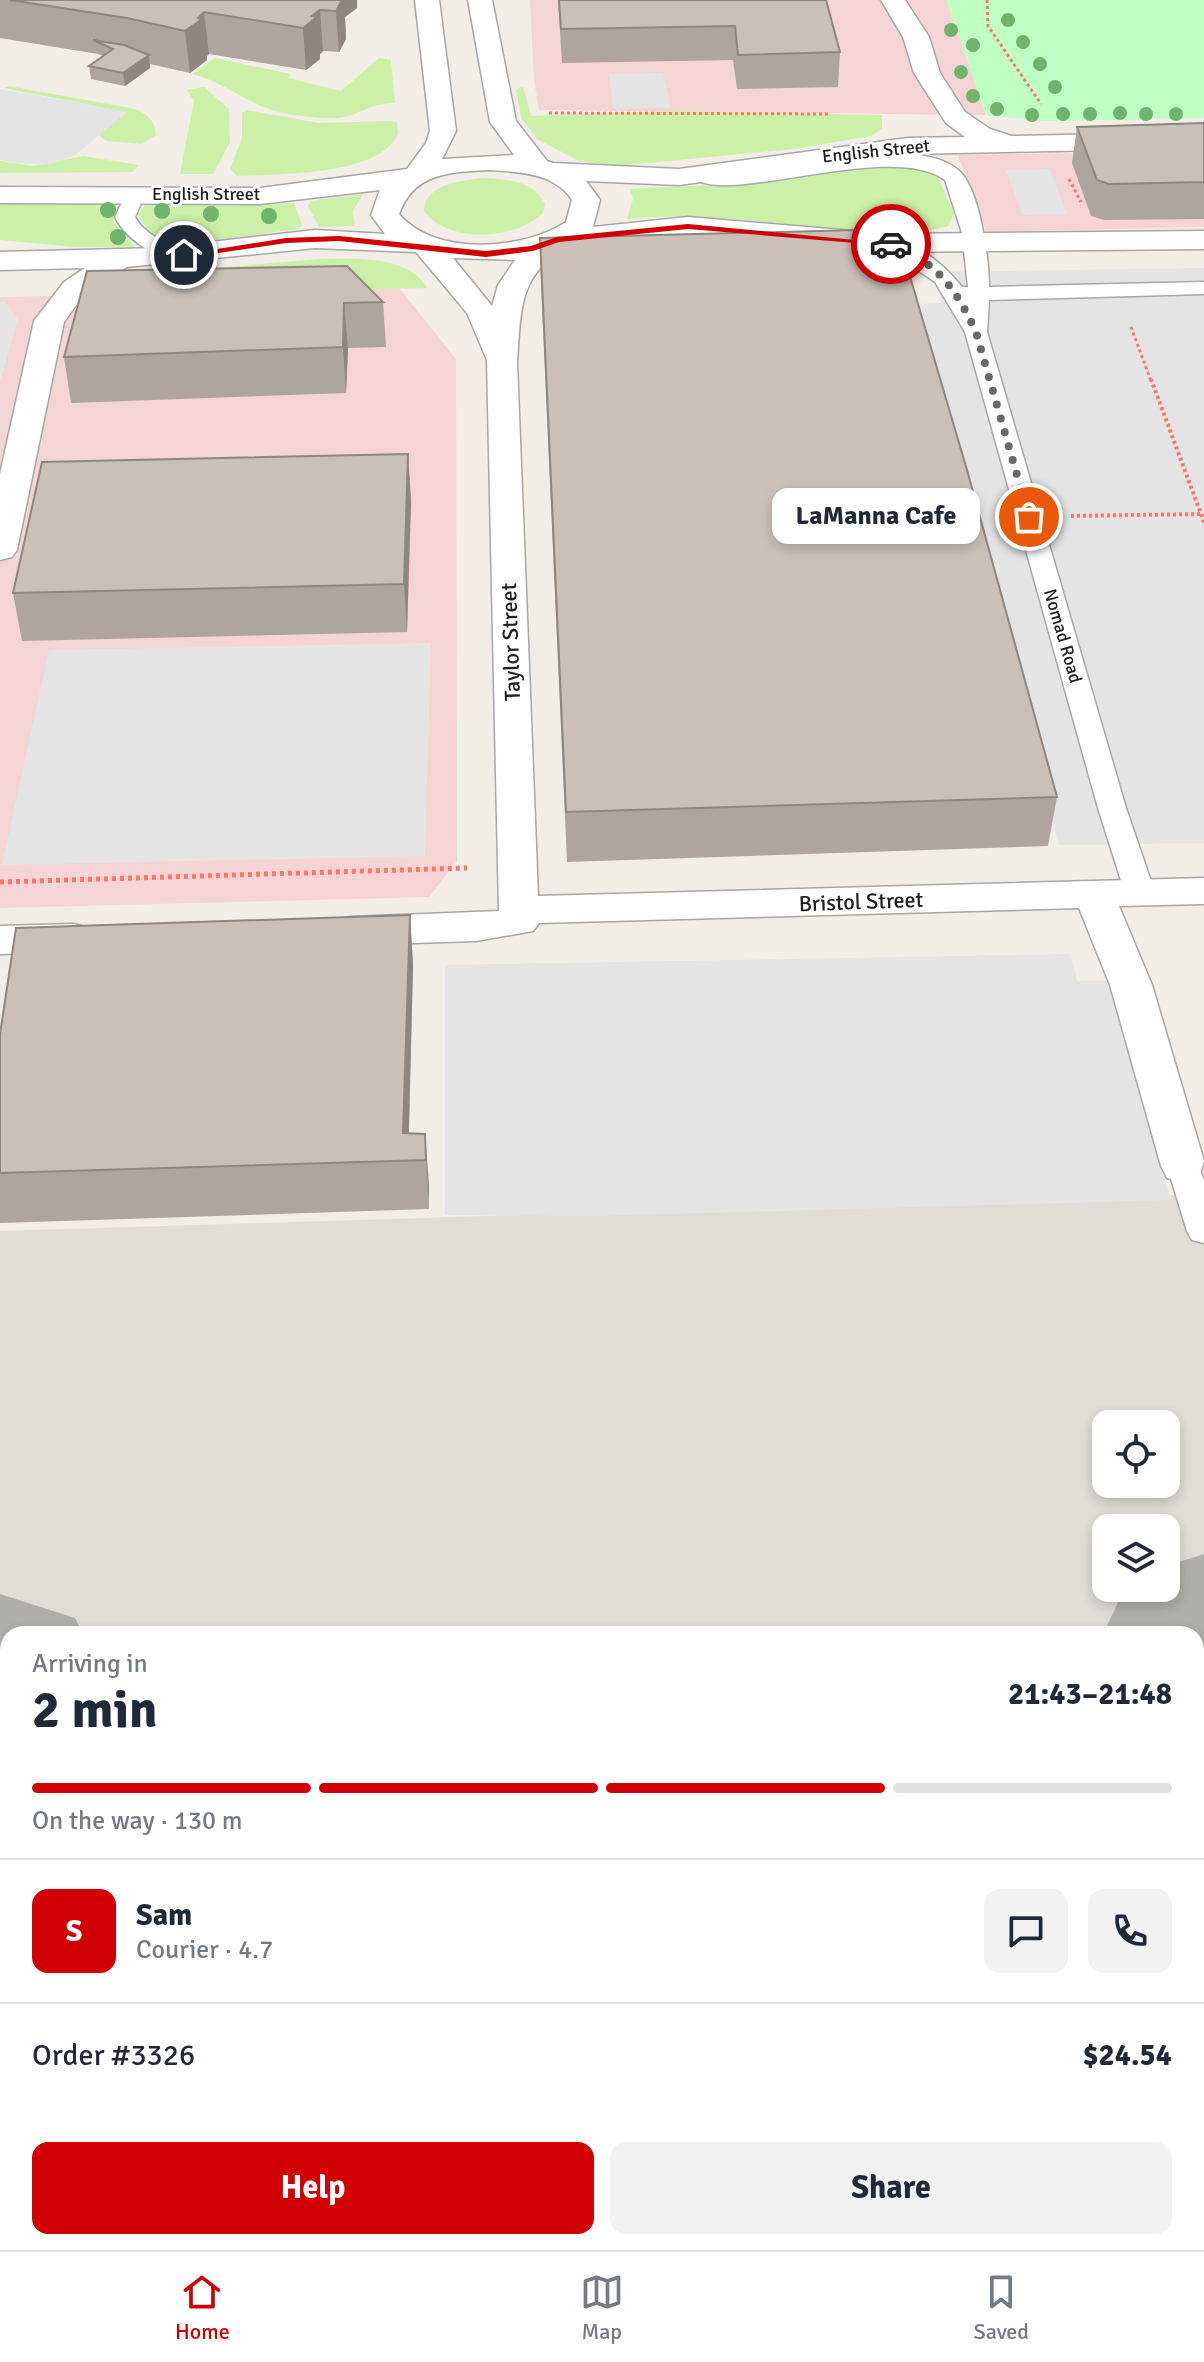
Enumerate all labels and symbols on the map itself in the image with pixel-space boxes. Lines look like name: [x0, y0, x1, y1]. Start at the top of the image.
street label: English Street: [821, 134, 931, 168]
street label: English Street: [152, 183, 260, 205]
courier: [851, 204, 931, 284]
pin: [150, 221, 218, 289]
pin: [995, 483, 1063, 551]
callout: LaManna Cafe: [773, 489, 981, 545]
street label: Taylor Street: [495, 582, 526, 702]
street label: Nomad Road: [1039, 586, 1087, 686]
street label: Bristol Street: [798, 886, 924, 917]

